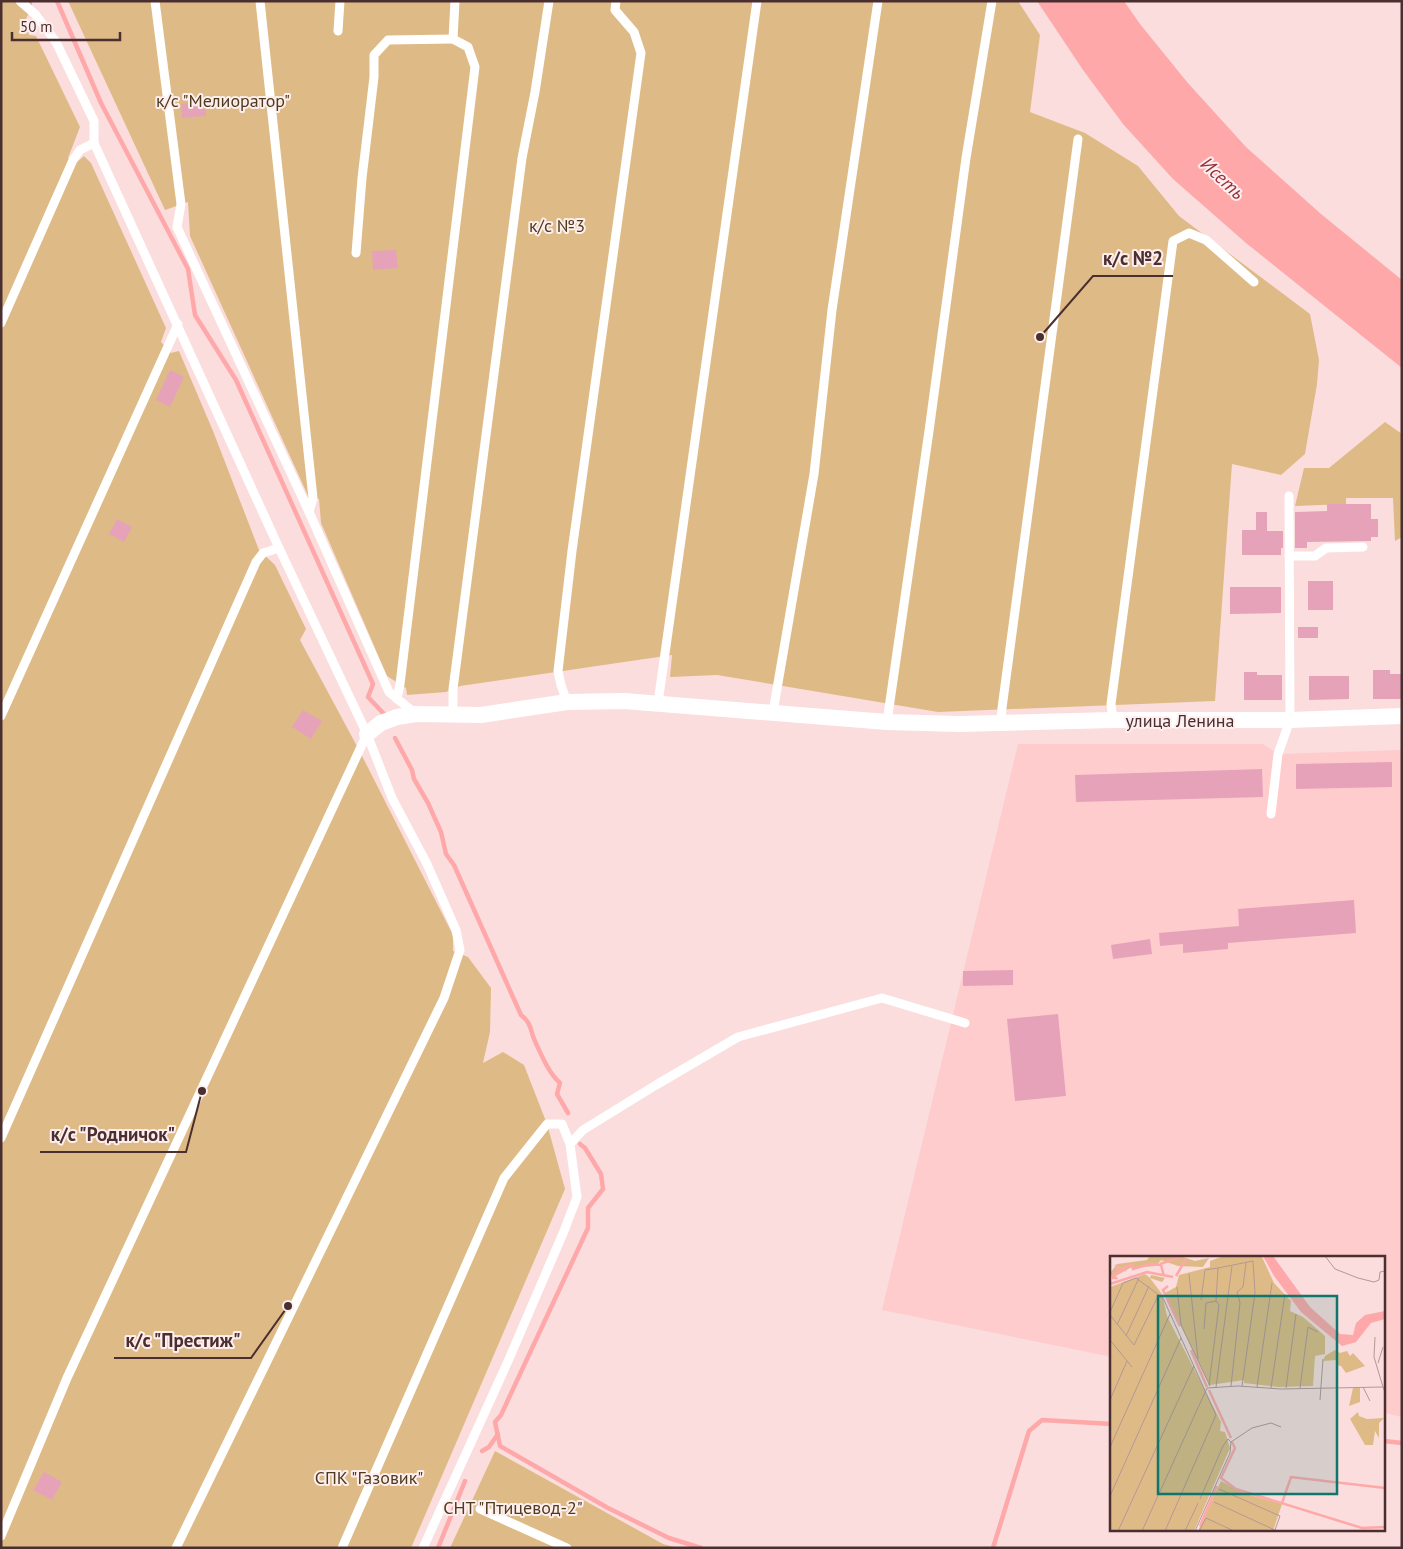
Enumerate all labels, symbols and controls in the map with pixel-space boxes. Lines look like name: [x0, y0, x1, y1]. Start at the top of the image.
scale bar: [12, 10, 120, 42]
text: 50 m: [20, 17, 53, 36]
park label: к/с "Мелиоратор": [156, 89, 290, 112]
water label: Исеть: [1196, 152, 1250, 204]
park label: к/с №3: [529, 214, 585, 237]
callout: к/с №2: [1093, 242, 1173, 276]
text: к/с №2: [1103, 246, 1163, 270]
street label: улица Ленина: [1125, 709, 1235, 732]
callout: к/с "Родничок": [40, 1118, 186, 1152]
text: к/с "Родничок": [51, 1122, 175, 1146]
inset map: [1110, 1256, 1386, 1532]
callout: к/с "Престиж": [114, 1324, 251, 1358]
text: к/с "Престиж": [125, 1328, 241, 1352]
park label: СПК "Газовик": [315, 1466, 423, 1489]
park label: СНТ "Птицевод-2": [443, 1496, 583, 1519]

